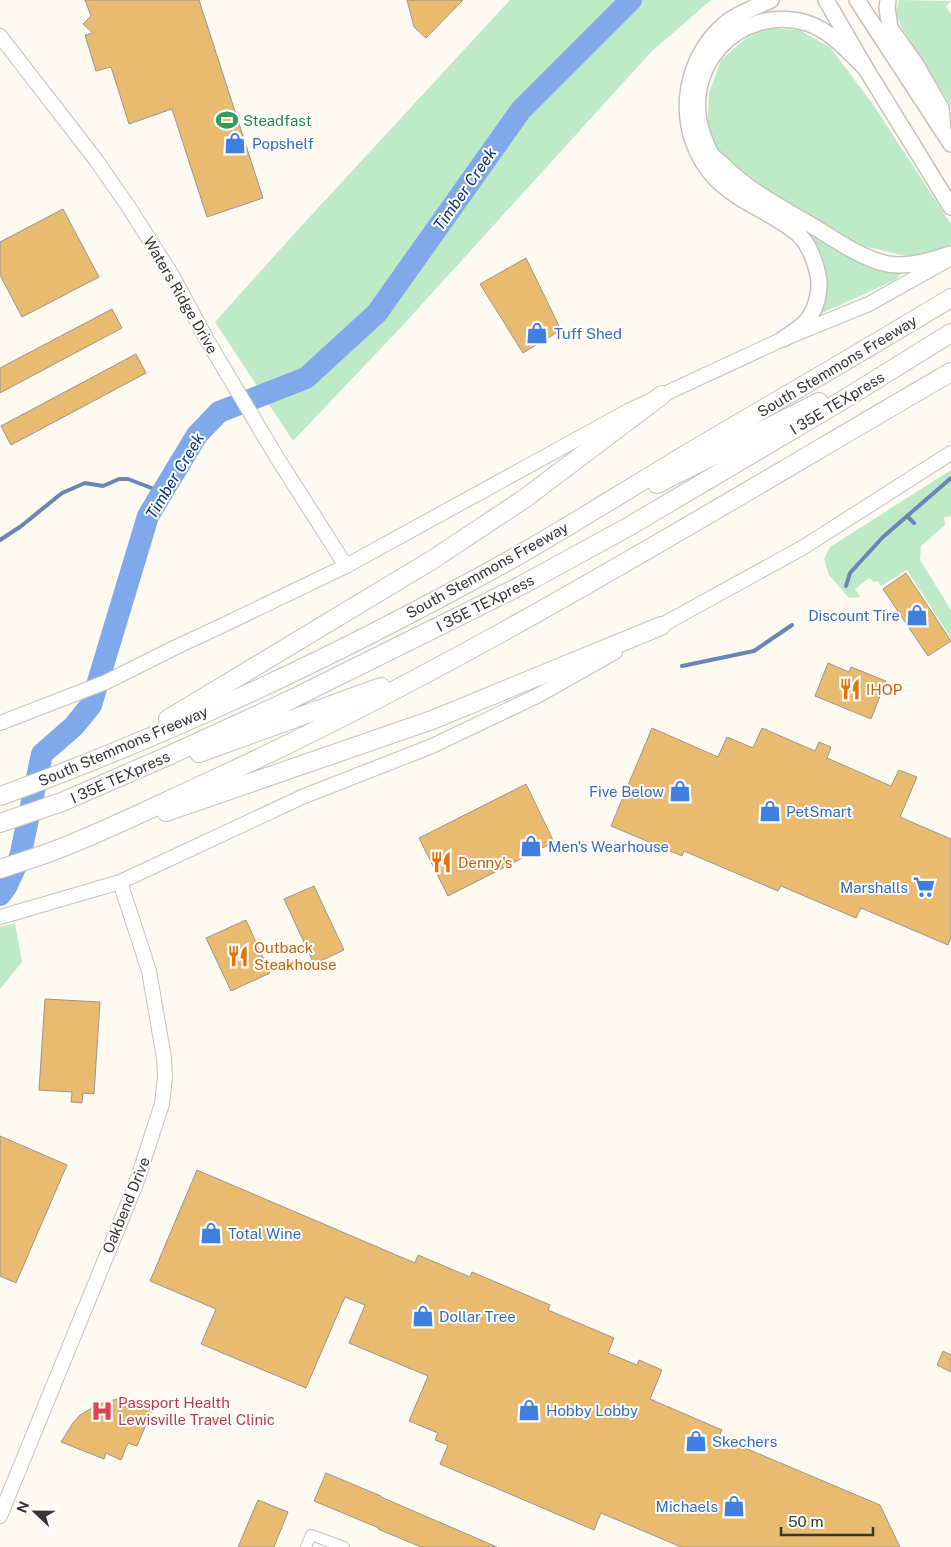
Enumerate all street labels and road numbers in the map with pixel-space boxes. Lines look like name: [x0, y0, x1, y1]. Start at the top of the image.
street label: Waters Ridge Drive: [141, 233, 221, 357]
street label: South Stemmons Freeway: [754, 312, 920, 420]
street label: I 35E TEXpress: [787, 368, 887, 438]
street label: South Stemmons Freeway: [403, 518, 571, 622]
street label: I 35E TEXpress: [433, 571, 537, 635]
street label: South Stemmons Freeway: [36, 703, 210, 789]
street label: I 35E TEXpress: [68, 747, 172, 807]
street label: Oakbend Drive: [99, 1154, 153, 1256]

